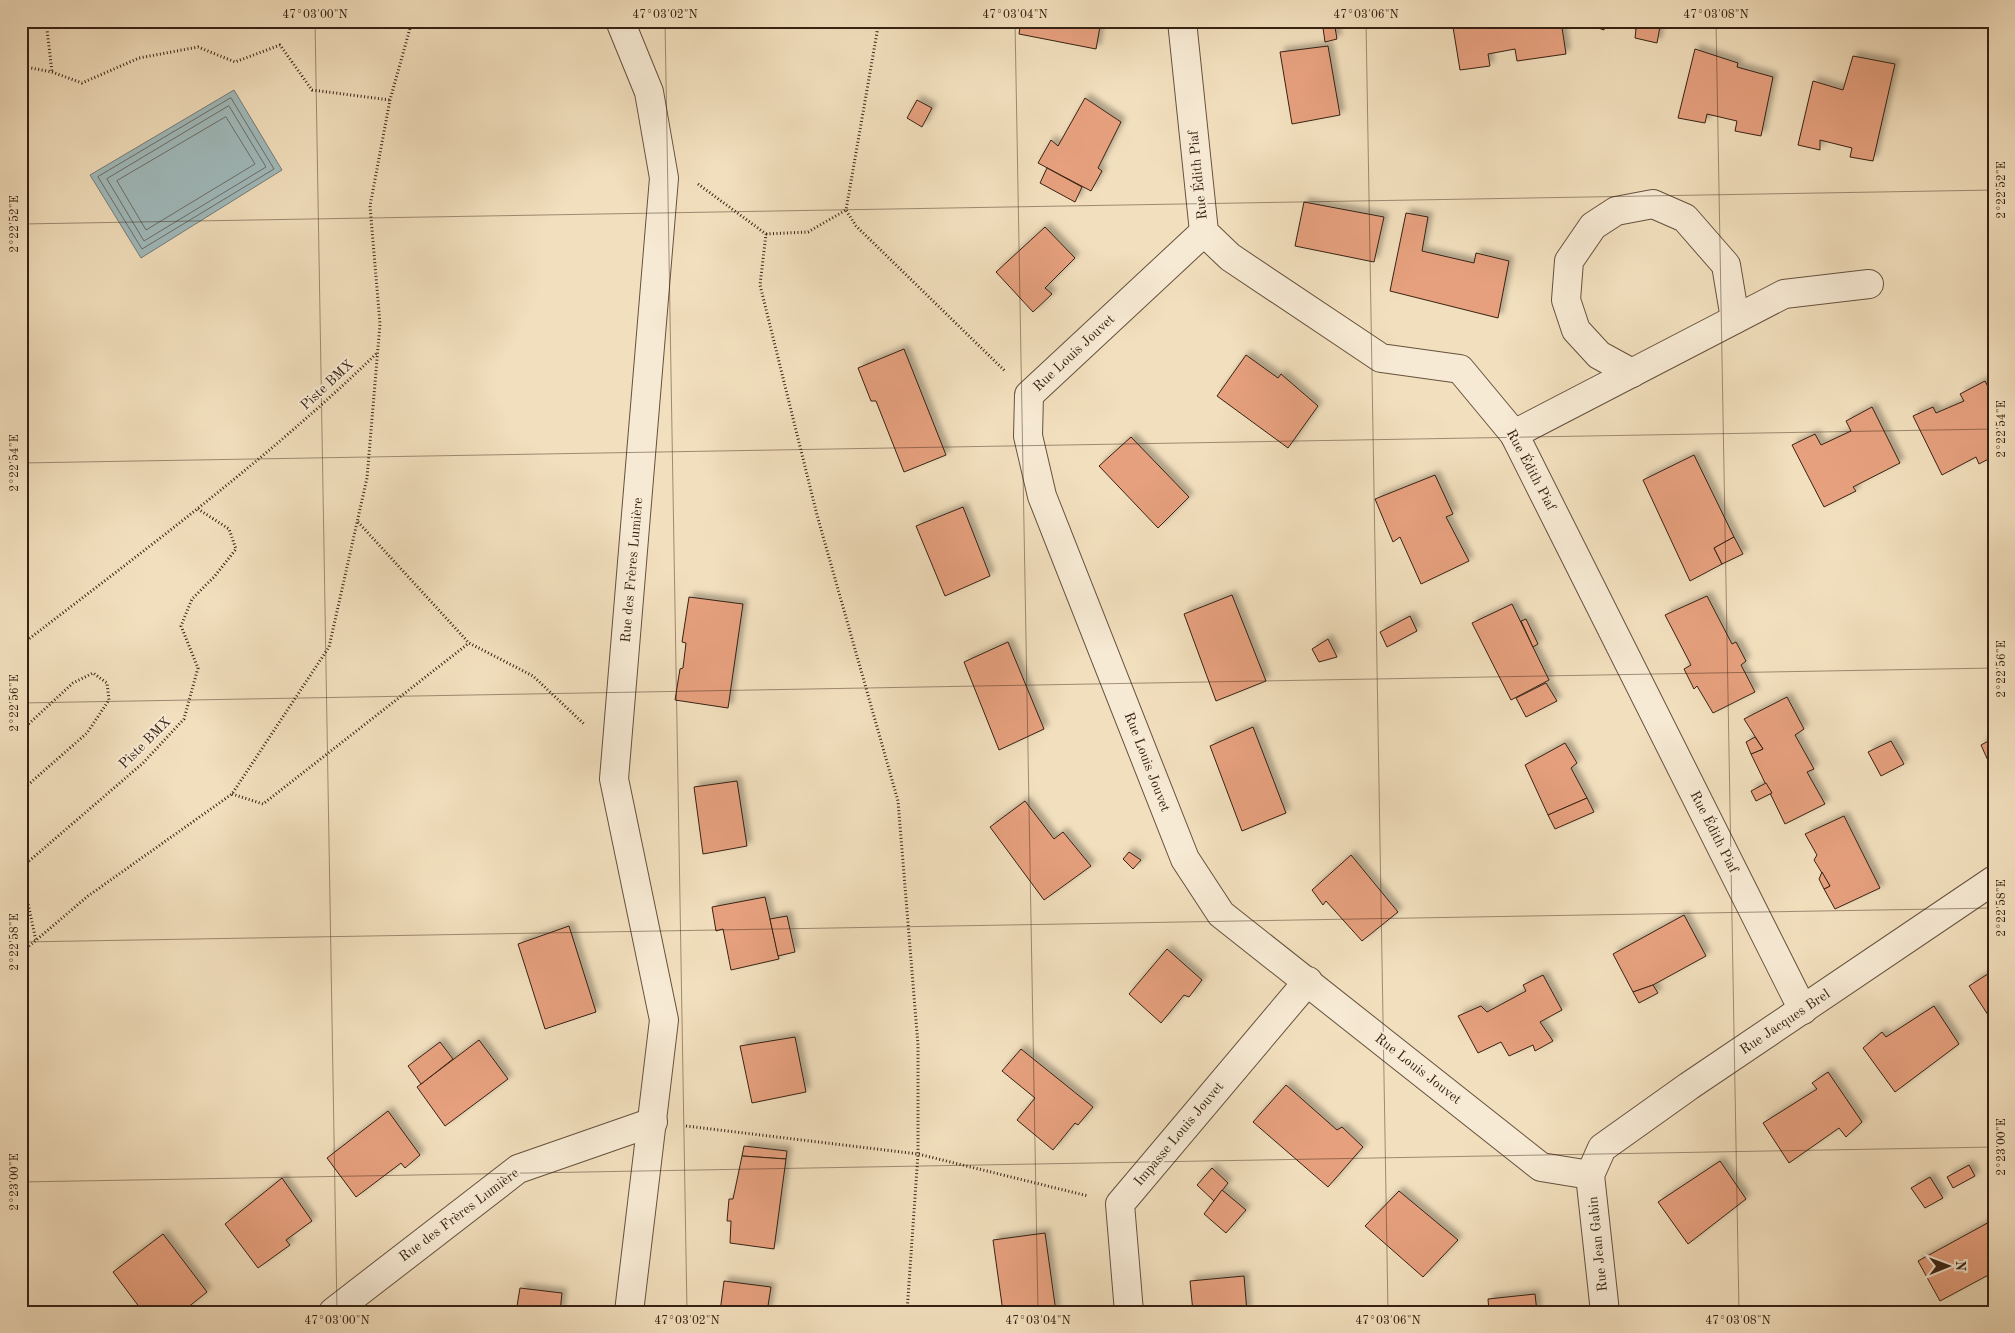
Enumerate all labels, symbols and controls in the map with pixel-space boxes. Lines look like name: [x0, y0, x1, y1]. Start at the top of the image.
text: 47°03'00"N: [282, 9, 348, 21]
text: 47°03'02"N: [632, 9, 698, 21]
text: 47°03'04"N: [982, 9, 1048, 21]
text: 47°03'06"N: [1333, 9, 1399, 21]
text: 47°03'08"N: [1683, 9, 1749, 21]
street label: Rue Édith Piaf: [1183, 128, 1210, 221]
text: 2°22'52"E: [1995, 161, 2008, 219]
text: 2°22'52"E: [8, 195, 21, 253]
street label: Rue Louis Jouvet: [1031, 312, 1117, 394]
street label: Piste BMX: [298, 357, 356, 413]
text: 2°22'54"E: [1995, 400, 2008, 458]
street label: Rue Édith Piaf: [1504, 426, 1562, 514]
text: 2°22'54"E: [8, 434, 21, 492]
street label: Rue des Frères Lumière: [619, 497, 645, 643]
text: 2°22'56"E: [1995, 640, 2008, 698]
text: 2°22'56"E: [8, 674, 21, 732]
street label: Rue Louis Jouvet: [1122, 710, 1172, 814]
street label: Piste BMX: [117, 714, 174, 771]
street label: Rue Édith Piaf: [1687, 787, 1744, 876]
text: 2°22'58"E: [1995, 879, 2008, 937]
text: 2°22'58"E: [8, 913, 21, 971]
street label: Rue Jacques Brel: [1738, 987, 1833, 1057]
street label: Rue Louis Jouvet: [1372, 1031, 1464, 1107]
street label: Impasse Louis Jouvet: [1132, 1079, 1227, 1189]
text: 2°23'00"E: [1996, 1118, 2008, 1176]
text: 2°23'00"E: [9, 1153, 21, 1211]
street label: Rue des Frères Lumière: [397, 1166, 521, 1264]
street label: Rue Jean Gabin: [1586, 1195, 1610, 1292]
north arrow: [1922, 1240, 1972, 1290]
text: N: [1953, 1260, 1967, 1272]
text: 47°03'00"N: [304, 1315, 370, 1327]
text: 47°03'02"N: [654, 1315, 720, 1327]
text: 47°03'04"N: [1005, 1315, 1071, 1327]
text: 47°03'06"N: [1355, 1315, 1421, 1327]
text: 47°03'08"N: [1705, 1315, 1771, 1327]

